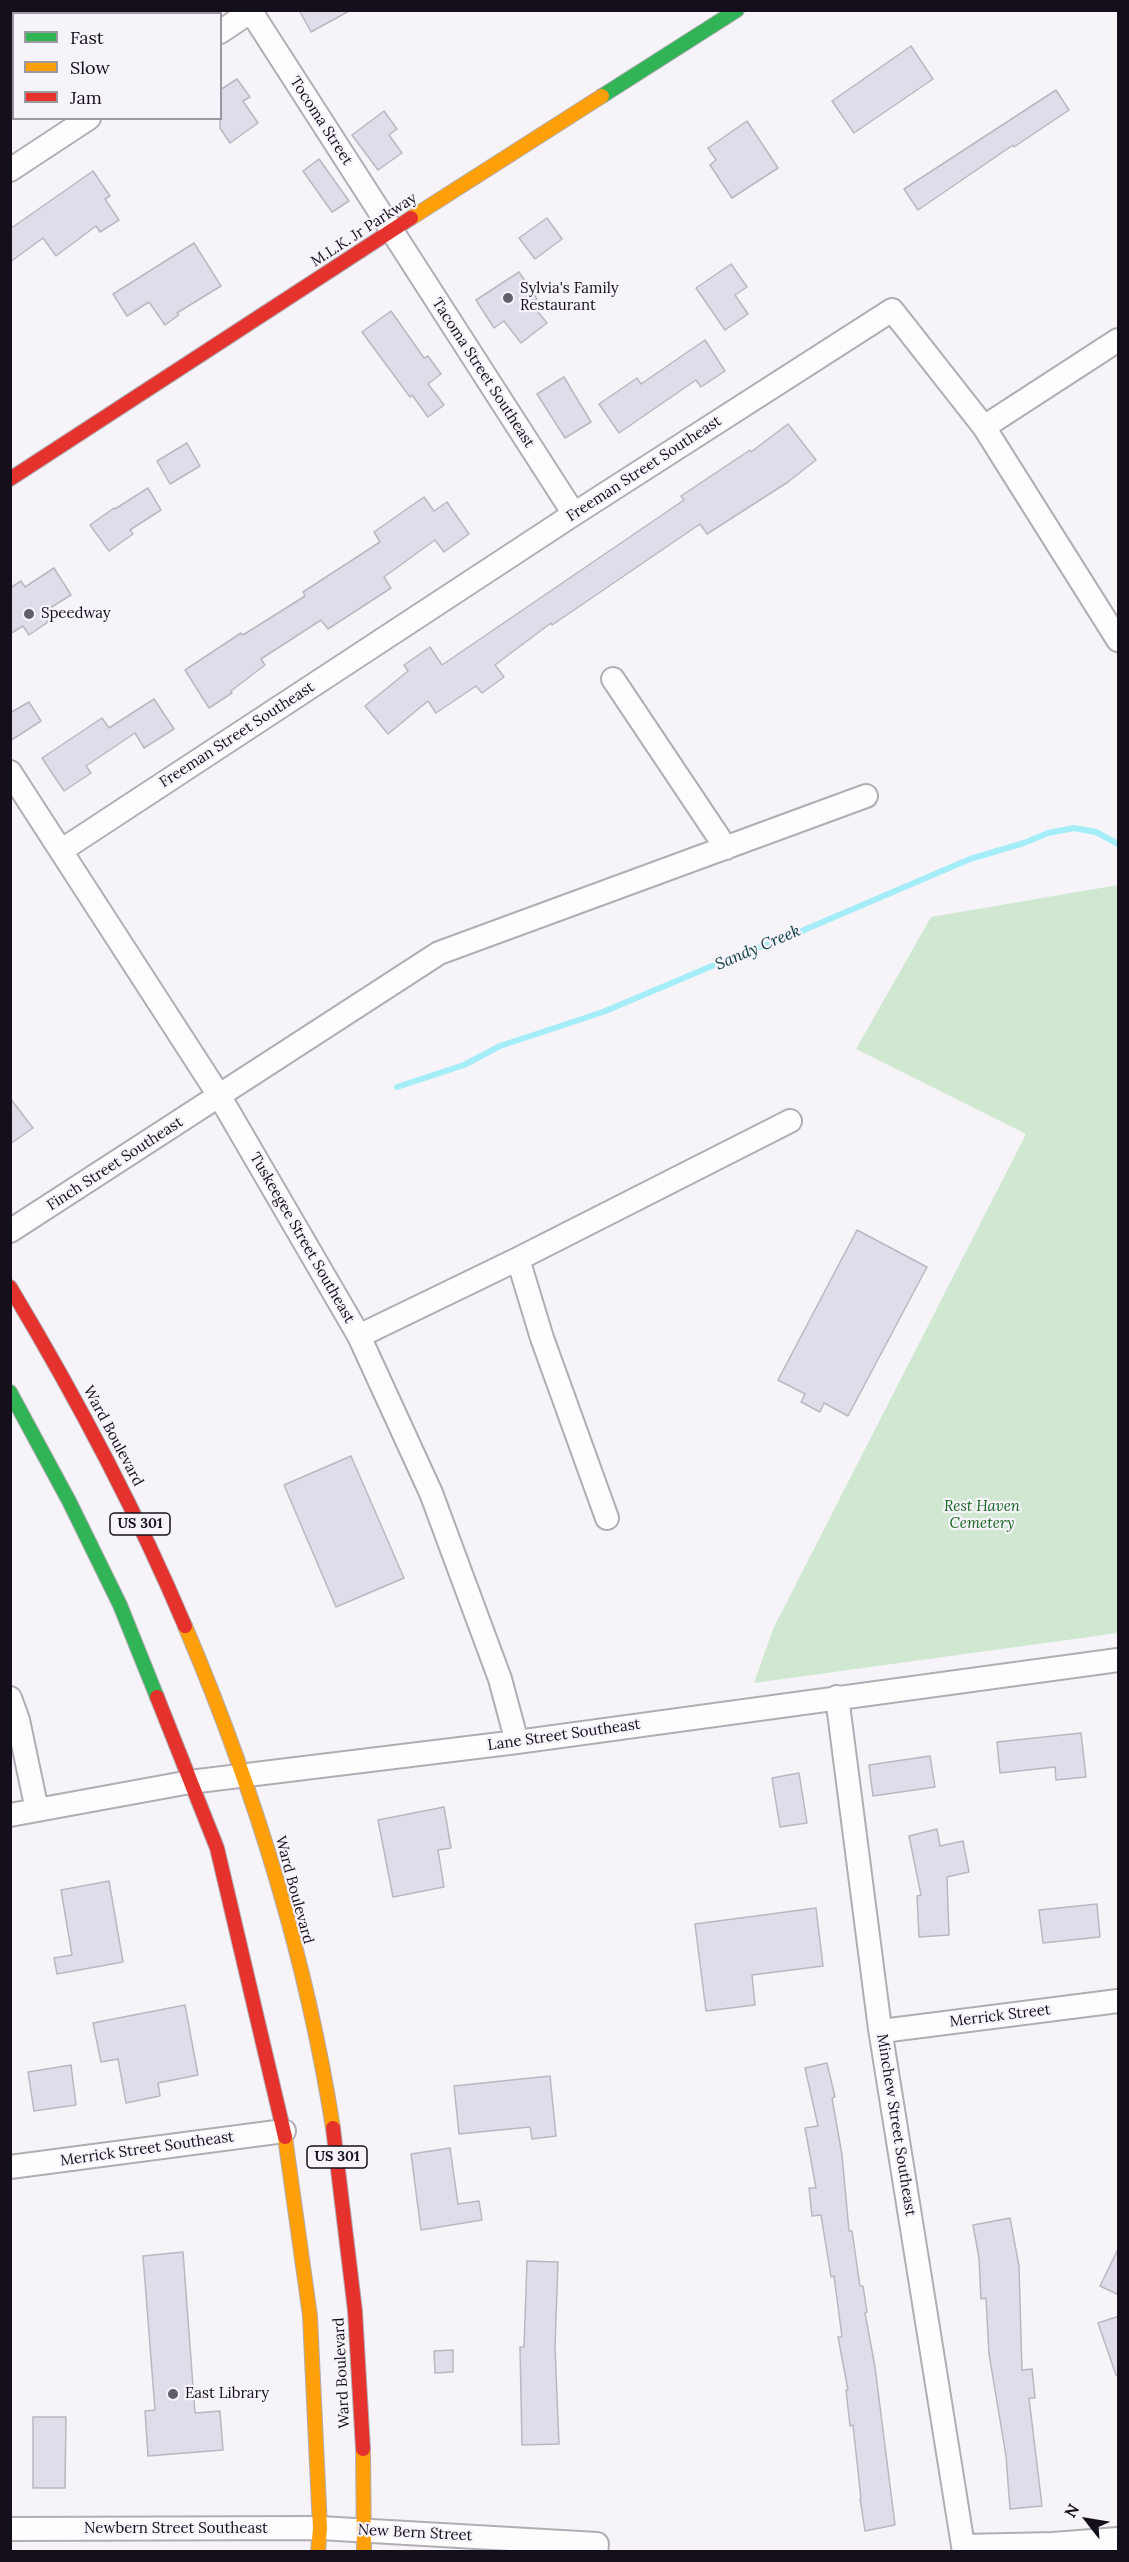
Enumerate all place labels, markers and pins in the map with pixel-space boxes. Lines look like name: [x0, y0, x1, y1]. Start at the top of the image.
place label: Sylvia's Family Restaurant: [520, 280, 619, 315]
marker: Sylvia's Family Restaurant: [501, 291, 515, 305]
place label: Speedway: [41, 605, 111, 623]
marker: Speedway: [22, 607, 36, 621]
place label: East Library: [185, 2385, 269, 2403]
marker: East Library: [166, 2387, 180, 2401]

